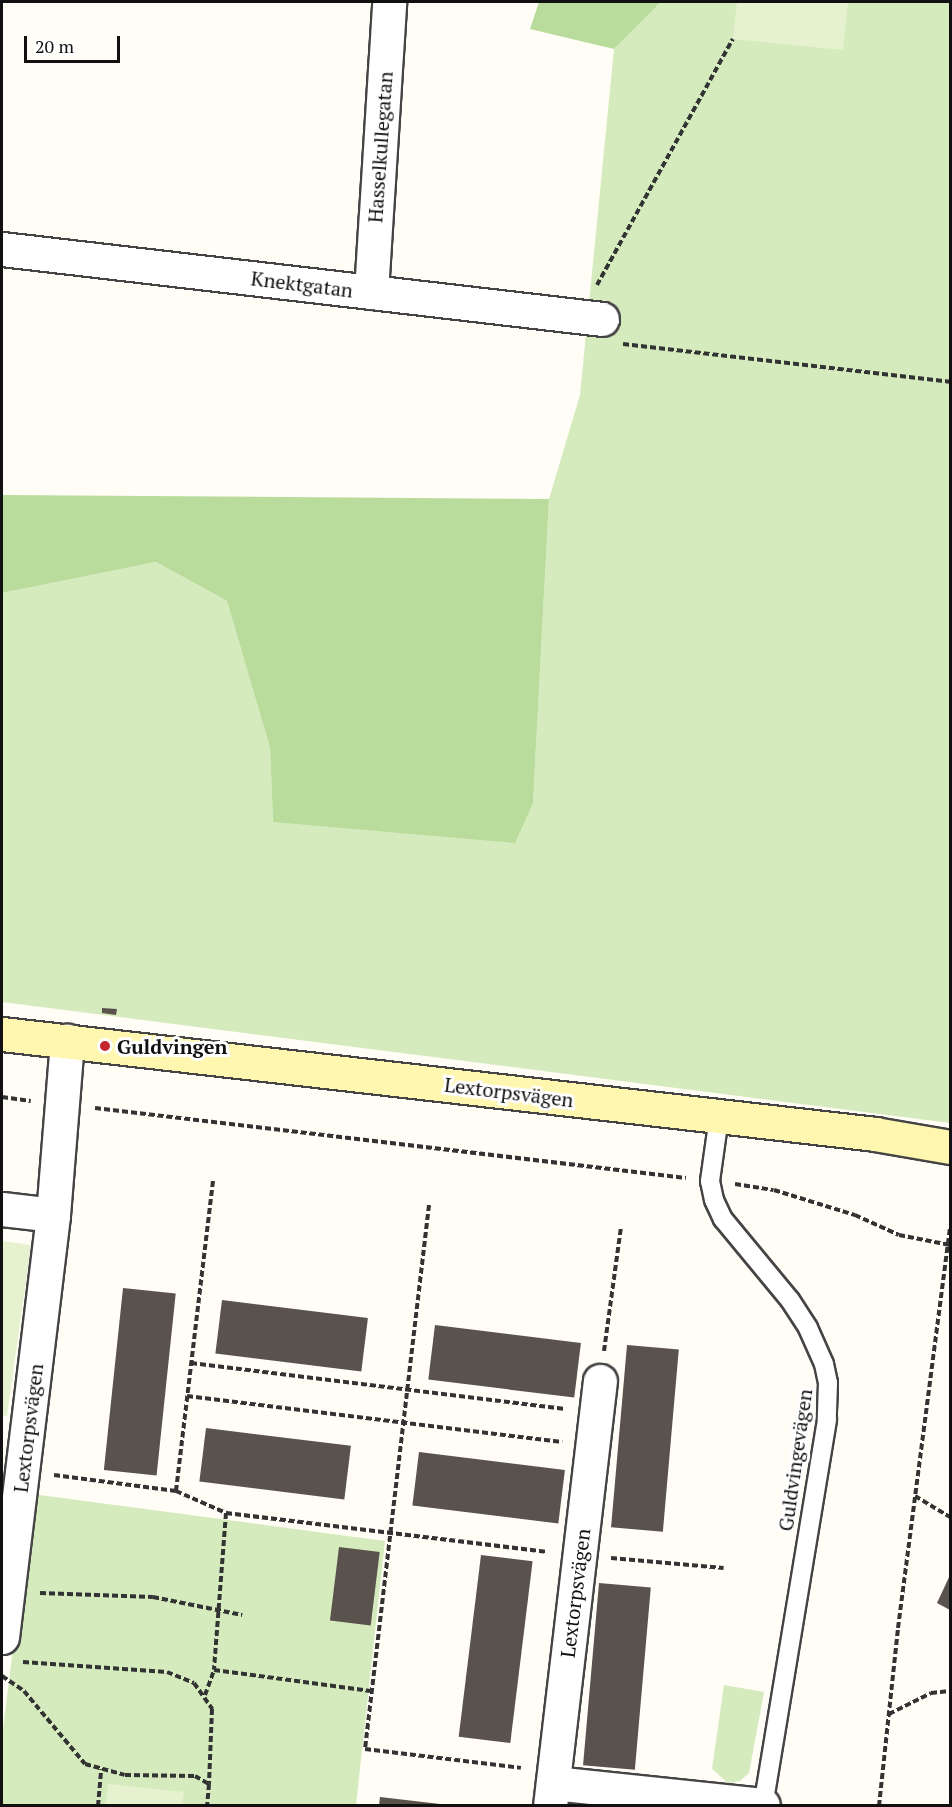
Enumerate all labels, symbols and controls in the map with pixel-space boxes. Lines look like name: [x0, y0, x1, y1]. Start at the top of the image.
scale bar: [27, 24, 123, 62]
text: 20 m: [35, 34, 74, 58]
street label: Hasselkullegatan: [363, 70, 397, 224]
street label: Knektgatan: [250, 266, 354, 302]
place label: Guldvingen: [117, 1034, 227, 1058]
marker: Guldvingen: [98, 1039, 112, 1053]
street label: Lextorpsvägen: [443, 1072, 575, 1112]
street label: Lextorpsvägen: [8, 1362, 48, 1494]
street label: Guldvingevägen: [773, 1387, 817, 1533]
street label: Lextorpsvägen: [555, 1527, 595, 1659]

